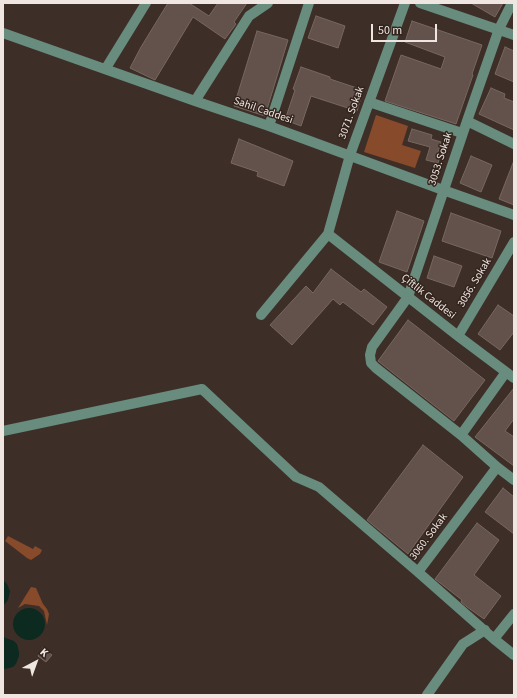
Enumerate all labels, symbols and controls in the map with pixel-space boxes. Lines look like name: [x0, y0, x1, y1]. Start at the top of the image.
scale bar: [373, 16, 439, 42]
text: 50 m: [378, 22, 402, 39]
street label: 3071. Sokak: [336, 85, 368, 141]
street label: Sahil Caddesi: [232, 95, 294, 127]
street label: 3053. Sokak: [426, 131, 456, 187]
street label: 3056. Sokak: [455, 256, 495, 310]
street label: Çiftlik Caddesi: [398, 272, 458, 322]
street label: 3060. Sokak: [407, 511, 451, 563]
north arrow: [16, 642, 56, 682]
text: K: [37, 645, 52, 660]

